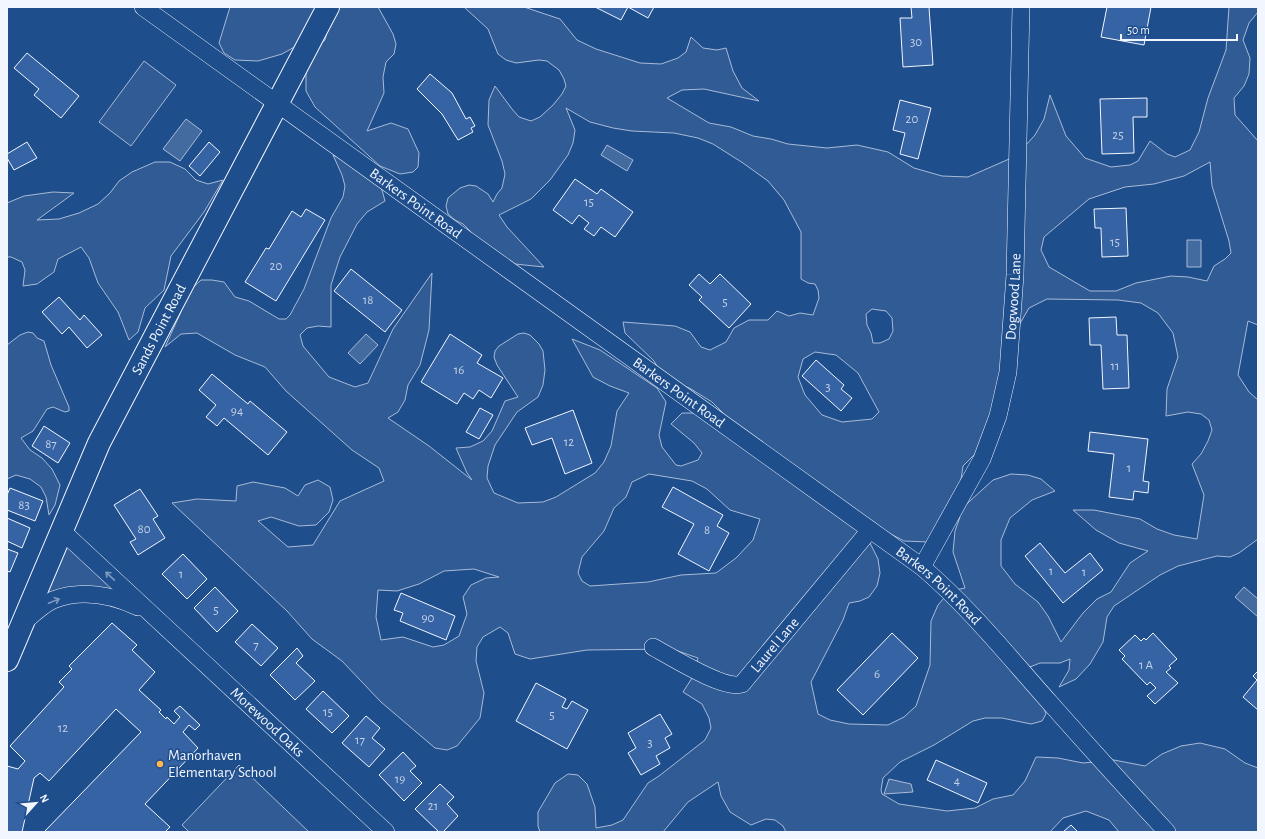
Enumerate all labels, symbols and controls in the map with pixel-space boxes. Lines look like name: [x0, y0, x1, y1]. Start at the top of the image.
scale bar: [1121, 16, 1237, 42]
text: 50 m: [1127, 24, 1150, 36]
house number: 30: [910, 36, 922, 49]
house number: 20: [906, 113, 919, 126]
house number: 25: [1112, 129, 1124, 142]
street label: Barkers Point Road: [367, 165, 465, 241]
house number: 15: [584, 196, 594, 209]
house number: 15: [1110, 236, 1120, 249]
street label: Dogwood Lane: [1003, 253, 1023, 341]
house number: 20: [270, 260, 283, 273]
street label: Sands Point Road: [129, 281, 189, 377]
house number: 18: [363, 294, 373, 307]
house number: 5: [722, 296, 728, 309]
street label: Barkers Point Road: [630, 354, 728, 430]
house number: 11: [1111, 360, 1119, 373]
house number: 16: [454, 364, 464, 377]
house number: 3: [825, 381, 831, 394]
house number: 94: [231, 405, 243, 418]
house number: 12: [564, 436, 574, 449]
house number: 87: [45, 438, 57, 451]
house number: 1: [1127, 462, 1131, 475]
house number: 83: [18, 499, 30, 512]
house number: 80: [137, 523, 151, 536]
house number: 8: [704, 524, 710, 537]
street label: Barkers Point Road: [893, 543, 984, 628]
house number: 1: [1049, 565, 1053, 578]
house number: 1: [1082, 566, 1086, 579]
house number: 1: [179, 568, 183, 581]
one-way arrow: [106, 572, 116, 581]
one-way arrow: [48, 596, 60, 604]
house number: 5: [213, 604, 219, 617]
house number: 90: [422, 612, 435, 625]
street label: Laurel Lane: [748, 614, 802, 675]
house number: 7: [253, 639, 259, 652]
house number: 1 A: [1139, 659, 1154, 672]
house number: 6: [874, 668, 880, 681]
street label: Morewood Oaks: [228, 684, 307, 760]
house number: 15: [323, 706, 333, 719]
house number: 5: [549, 709, 555, 722]
house number: 12: [58, 722, 68, 735]
house number: 17: [355, 734, 366, 747]
house number: 3: [647, 737, 653, 750]
place label: Manorhaven Elementary School: [168, 748, 277, 780]
marker: Manorhaven Elementary School: [155, 759, 165, 769]
house number: 19: [395, 773, 405, 786]
house number: 4: [954, 775, 960, 788]
north arrow: [16, 783, 56, 823]
text: N: [38, 793, 51, 805]
house number: 21: [428, 800, 438, 813]

